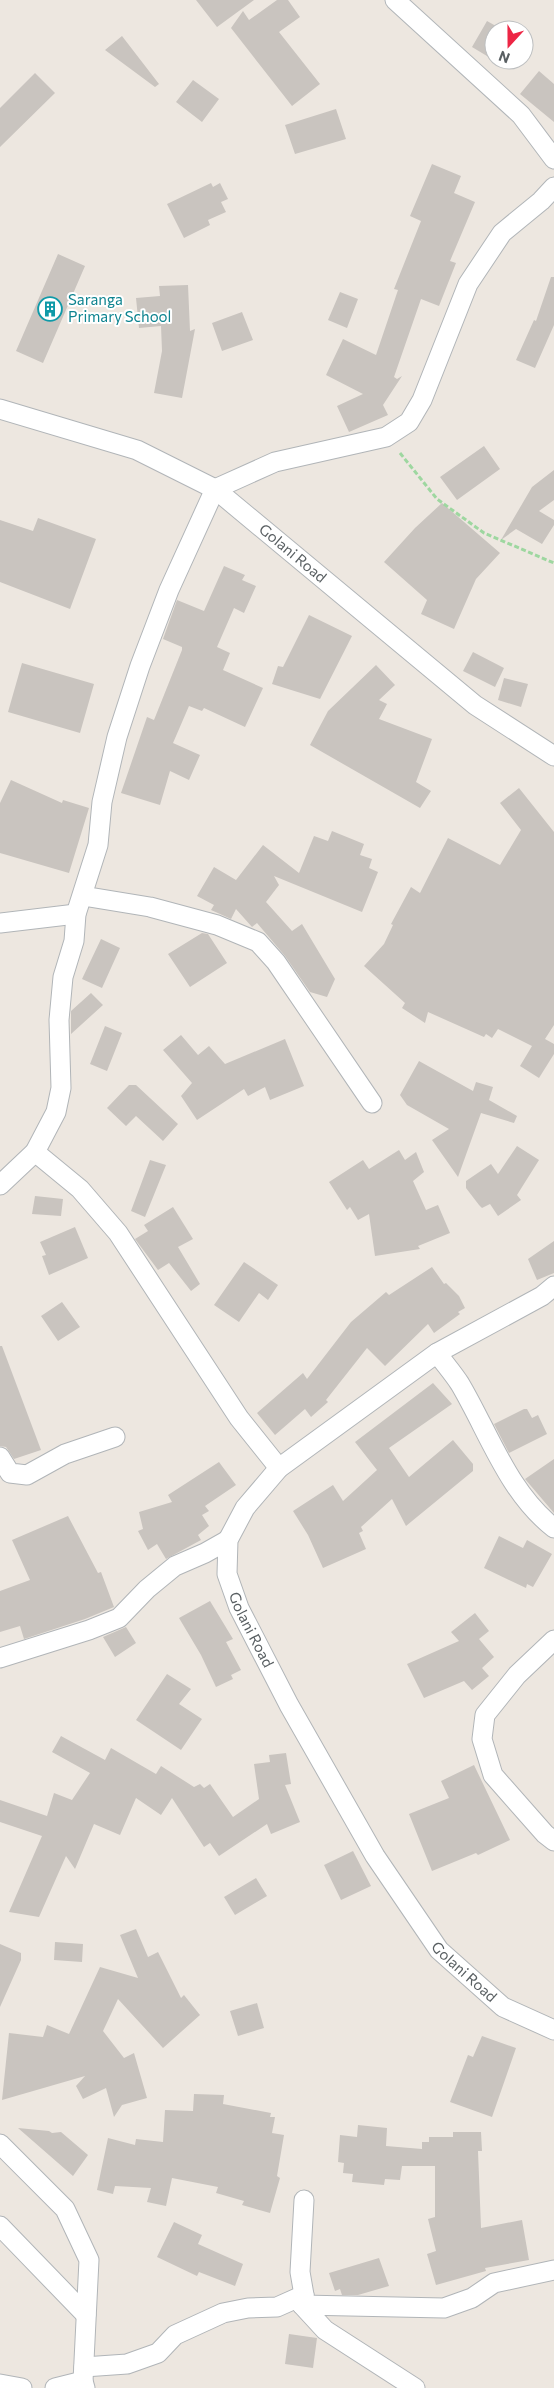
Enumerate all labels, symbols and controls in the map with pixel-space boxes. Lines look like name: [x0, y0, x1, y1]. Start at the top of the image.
north arrow: [484, 20, 534, 70]
text: N: [496, 48, 512, 67]
place label: Saranga Primary School: [68, 290, 171, 325]
building icon: Saranga Primary School: [37, 296, 63, 322]
street label: Golani Road: [256, 520, 330, 586]
street label: Golani Road: [226, 1589, 278, 1670]
street label: Golani Road: [428, 1938, 501, 2005]

